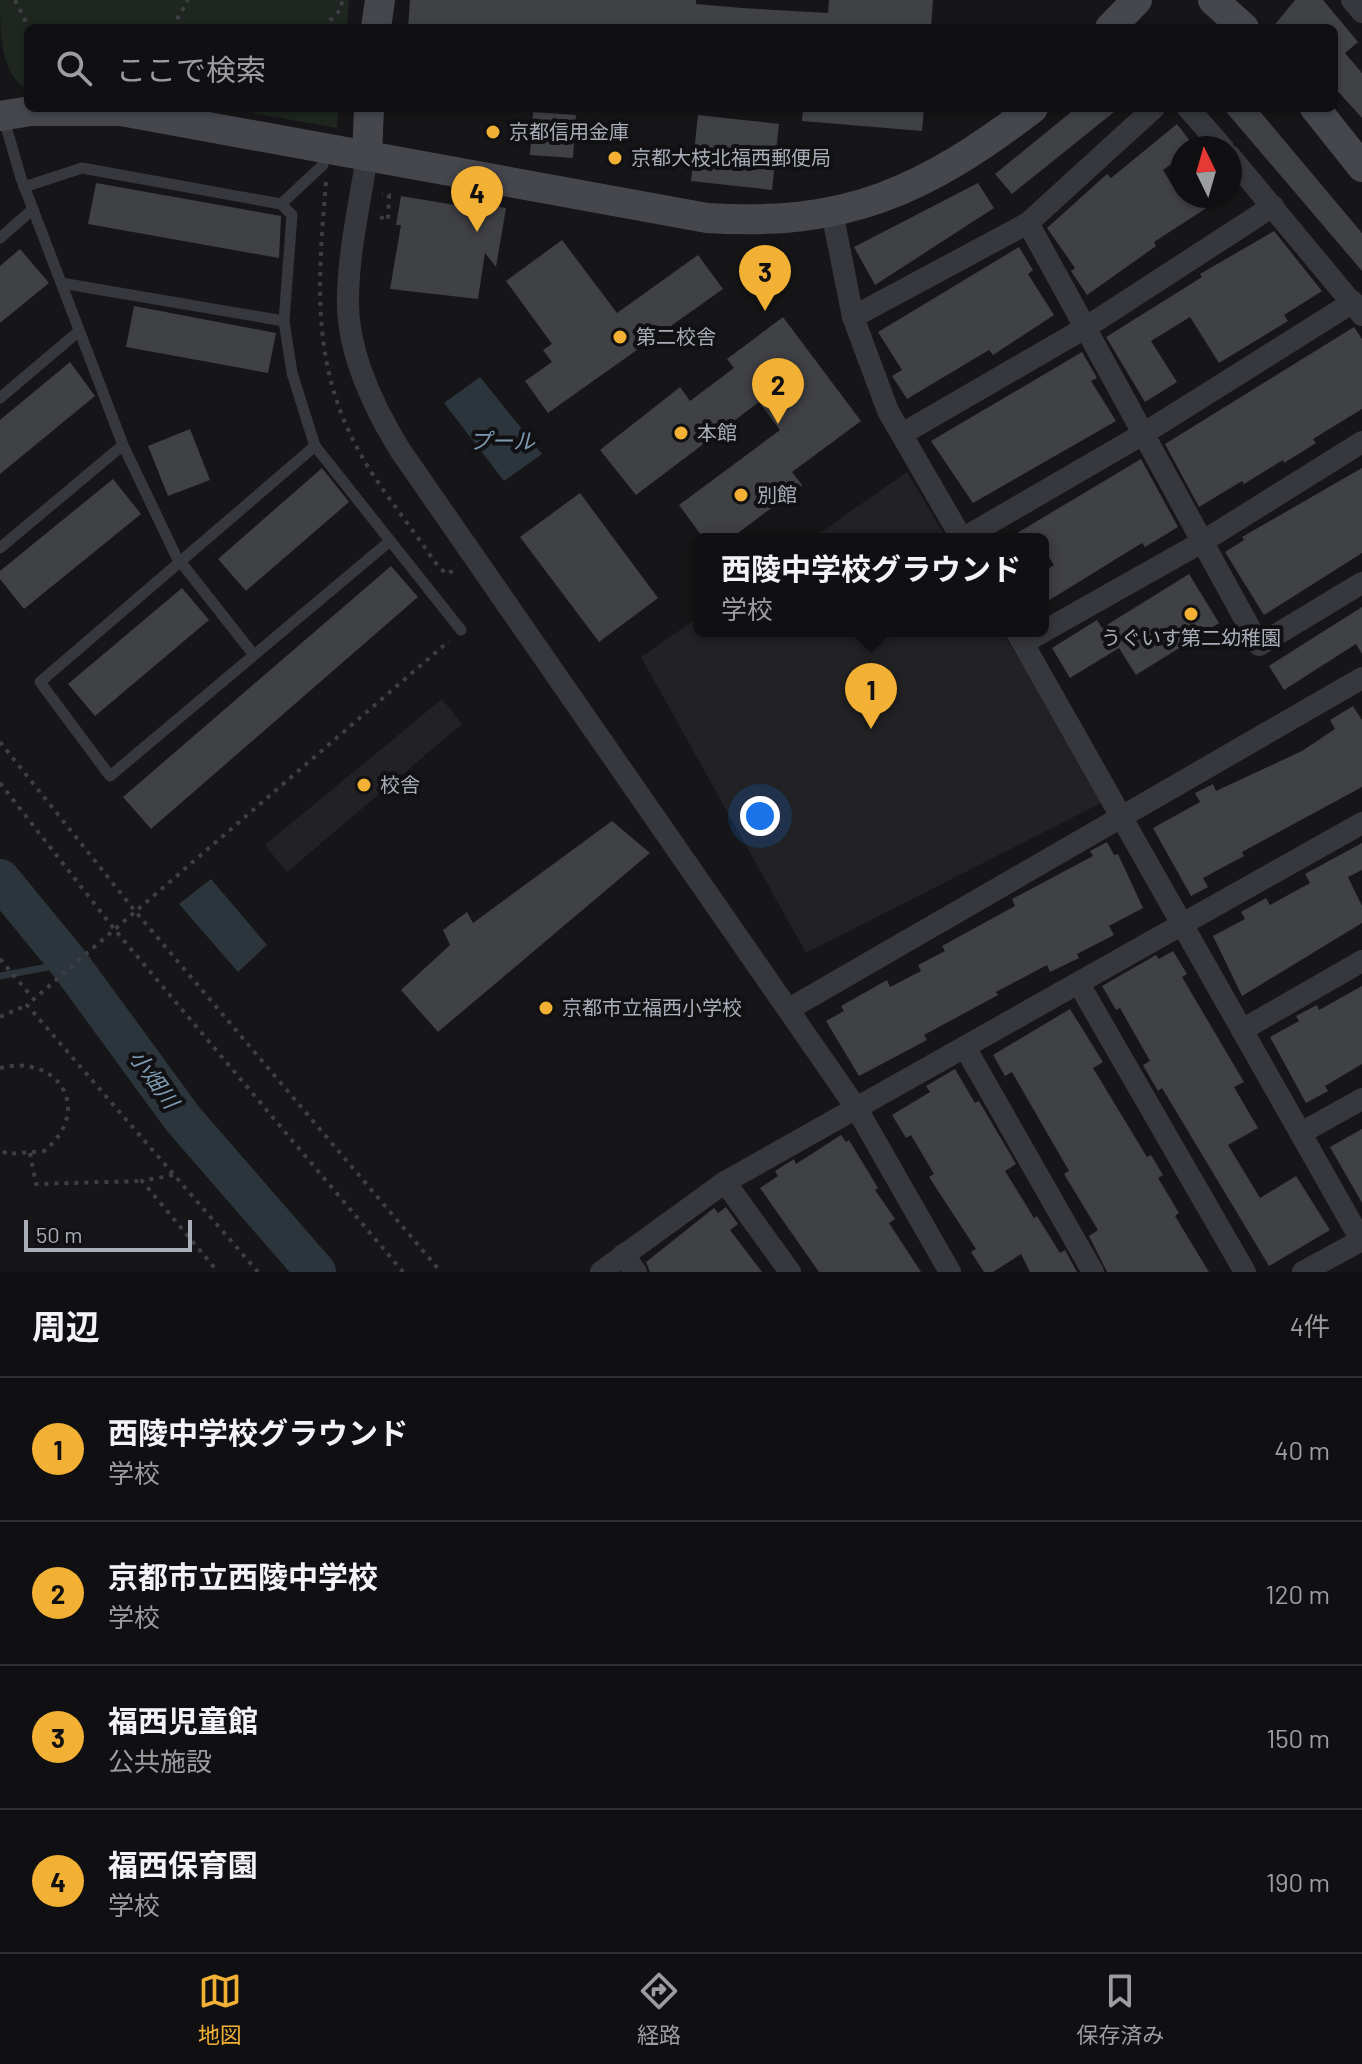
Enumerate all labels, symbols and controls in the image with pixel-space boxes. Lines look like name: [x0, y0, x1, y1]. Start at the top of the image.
search box: [24, 24, 1338, 112]
icon: search: [52, 46, 96, 90]
text: ここで検索: [116, 51, 266, 87]
place label: 京都信用金庫: [509, 119, 629, 143]
marker: 京都信用金庫: [484, 123, 502, 141]
north arrow: [1170, 136, 1242, 208]
place label: 京都大枝北福西郵便局: [631, 145, 831, 169]
marker: 京都大枝北福西郵便局: [606, 149, 624, 167]
pin: 4: [451, 166, 503, 232]
pin: 3: [739, 245, 791, 311]
place label: 第二校舎: [636, 324, 716, 348]
marker: 第二校舎: [611, 328, 629, 346]
pin: 2: [752, 358, 804, 424]
place label: 本館: [697, 420, 737, 444]
marker: 本館: [672, 424, 690, 442]
water label: プール: [469, 427, 536, 453]
place label: 別館: [757, 482, 797, 506]
marker: 別館: [732, 486, 750, 504]
popup: [693, 533, 1049, 637]
text: 西陵中学校グラウンド: [721, 550, 1021, 586]
text: 学校: [721, 593, 773, 624]
marker: うぐいす第二幼稚園: [1182, 605, 1200, 623]
place label: うぐいす第二幼稚園: [1101, 625, 1281, 649]
pin: 1: [845, 663, 897, 729]
place label: 校舎: [380, 772, 420, 796]
marker: 校舎: [355, 776, 373, 794]
your location: [740, 796, 780, 836]
place label: 京都市立福西小学校: [562, 995, 742, 1019]
marker: 京都市立福西小学校: [537, 999, 555, 1017]
water label: 小畑川: [125, 1044, 186, 1114]
scale bar: [24, 1216, 192, 1252]
text: 50 m: [36, 1221, 82, 1247]
text: 周辺: [32, 1305, 100, 1346]
text: 4件: [1290, 1310, 1330, 1341]
text: 西陵中学校グラウンド: [108, 1414, 408, 1450]
text: 1: [53, 1434, 63, 1465]
text: 40 m: [1274, 1434, 1330, 1465]
text: 学校: [108, 1457, 160, 1488]
text: 京都市立西陵中学校: [108, 1558, 378, 1594]
text: 2: [51, 1578, 65, 1609]
text: 120 m: [1266, 1578, 1330, 1609]
text: 学校: [108, 1601, 160, 1632]
text: 福西児童館: [108, 1702, 258, 1738]
text: 3: [51, 1722, 65, 1753]
text: 150 m: [1266, 1722, 1330, 1753]
text: 公共施設: [108, 1745, 212, 1776]
text: 福西保育園: [108, 1846, 258, 1882]
text: 4: [50, 1866, 66, 1897]
text: 190 m: [1266, 1866, 1330, 1897]
text: 学校: [108, 1889, 160, 1920]
tab: 地図: [198, 1969, 242, 2049]
tab: 経路: [637, 1969, 681, 2049]
tab: 保存済み: [1076, 1969, 1164, 2049]

